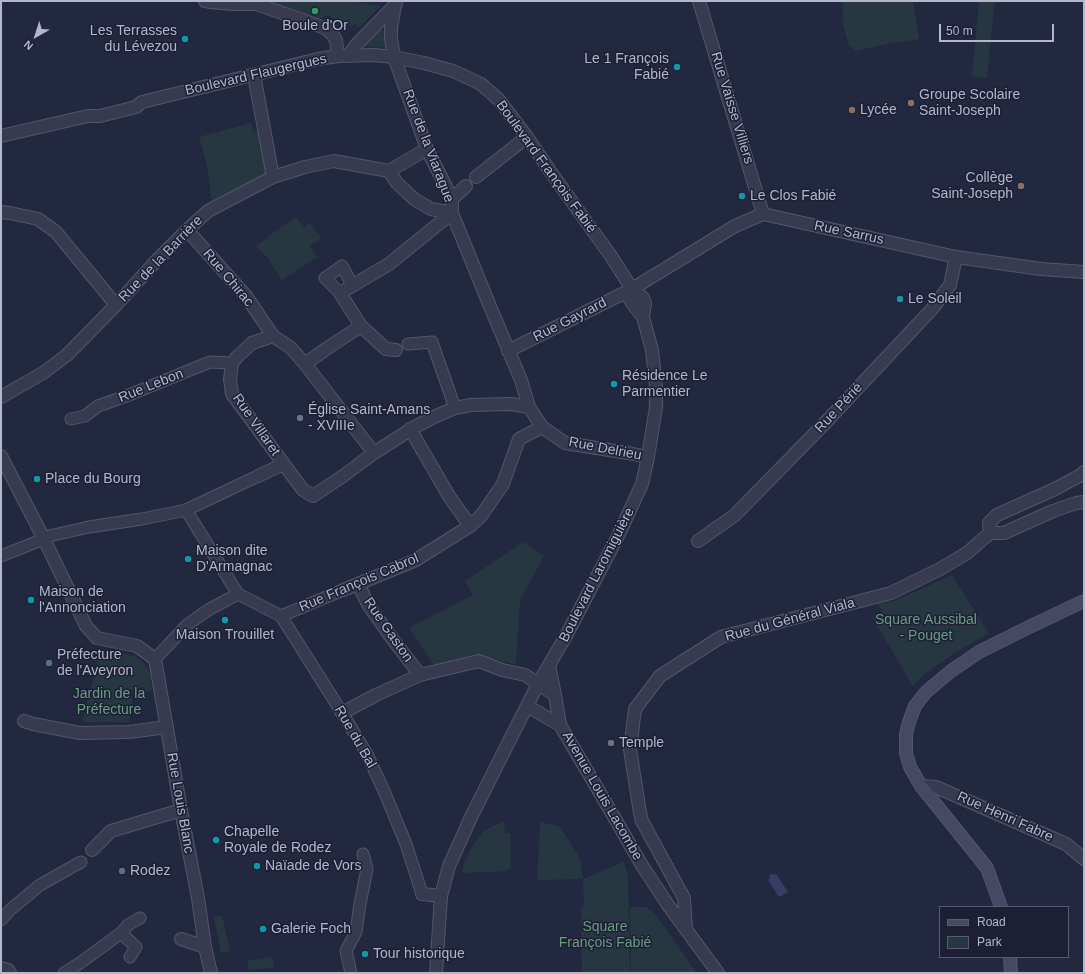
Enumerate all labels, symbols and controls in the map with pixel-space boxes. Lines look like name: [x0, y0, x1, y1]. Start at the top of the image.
marker: Boule d'Or: [310, 6, 320, 16]
north arrow: [16, 16, 56, 56]
scale bar: [941, 16, 1056, 42]
place label: Boule d'Or: [282, 18, 348, 34]
place label: Les Terrasses du Lévezou: [90, 23, 177, 56]
text: 50 m: [946, 24, 973, 38]
marker: Les Terrasses du Lévezou: [180, 34, 190, 44]
text: N: [22, 38, 35, 52]
street label: Rue Vaïsse Villiers: [707, 50, 757, 166]
street label: Boulevard Flaugergues: [184, 51, 328, 99]
place label: Le 1 François Fabié: [584, 51, 669, 84]
marker: Le 1 François Fabié: [672, 62, 682, 72]
street label: Rue de la Viarague: [399, 87, 457, 205]
place label: Groupe Scolaire Saint-Joseph: [919, 87, 1020, 120]
street label: Boulevard François Fabié: [492, 98, 600, 236]
marker: Groupe Scolaire Saint-Joseph: [906, 98, 916, 108]
place label: Lycée: [860, 102, 897, 118]
marker: Lycée: [847, 105, 857, 115]
place label: Collège Saint-Joseph: [931, 170, 1013, 202]
marker: Collège Saint-Joseph: [1016, 181, 1026, 191]
place label: Le Clos Fabié: [750, 188, 836, 204]
marker: Le Clos Fabié: [737, 191, 747, 201]
street label: Rue de la Barrière: [115, 212, 207, 306]
street label: Rue Sarrus: [813, 217, 885, 249]
street label: Rue Chirac: [199, 246, 257, 310]
place label: Le Soleil: [908, 291, 962, 307]
street label: Rue Gayrard: [530, 294, 610, 346]
marker: Le Soleil: [895, 294, 905, 304]
street label: Rue Lebon: [116, 365, 186, 407]
place label: Résidence Le Parmentier: [622, 368, 708, 400]
marker: Résidence Le Parmentier: [609, 379, 619, 389]
street label: Rue Périé: [812, 380, 866, 436]
street label: Rue Villaret: [228, 391, 284, 459]
place label: Église Saint-Amans - XVIIIe: [308, 402, 430, 434]
marker: Église Saint-Amans - XVIIIe: [295, 413, 305, 423]
street label: Rue Delrieu: [567, 434, 643, 464]
place label: Place du Bourg: [45, 471, 141, 487]
marker: Place du Bourg: [32, 474, 42, 484]
street label: Boulevard Laromiguière: [556, 505, 638, 645]
place label: Maison dite D'Armagnac: [196, 543, 273, 576]
street label: Rue François Cabrol: [297, 550, 421, 616]
marker: Maison dite D'Armagnac: [183, 554, 193, 564]
place label: Maison de l'Annonciation: [39, 584, 126, 616]
marker: Maison de l'Annonciation: [26, 595, 36, 605]
street label: Rue Gaston: [360, 595, 416, 665]
street label: Rue du Général Viala: [723, 595, 857, 645]
park label: Square Aussibal - Pouget: [875, 612, 977, 644]
marker: Maison Trouillet: [220, 615, 230, 625]
place label: Maison Trouillet: [176, 627, 274, 643]
place label: Préfecture de l'Aveyron: [57, 647, 133, 680]
marker: Préfecture de l'Aveyron: [44, 658, 54, 668]
park label: Jardin de la Préfecture: [73, 686, 145, 718]
street label: Rue du Bal: [330, 703, 380, 771]
street label: Avenue Louis Lacombe: [558, 729, 646, 863]
place label: Temple: [619, 735, 664, 751]
marker: Temple: [606, 738, 616, 748]
street label: Rue Louis Blanc: [163, 751, 197, 855]
street label: Rue Henri Fabre: [954, 788, 1056, 846]
place label: Chapelle Royale de Rodez: [224, 824, 331, 856]
marker: Chapelle Royale de Rodez: [211, 835, 221, 845]
place label: Naïade de Vors: [265, 858, 362, 874]
marker: Naïade de Vors: [252, 861, 262, 871]
place label: Rodez: [130, 863, 170, 879]
marker: Rodez: [117, 866, 127, 876]
legend: [939, 906, 1069, 958]
text: Road: [977, 915, 1006, 929]
park label: Square François Fabié: [559, 919, 651, 952]
place label: Galerie Foch: [271, 921, 351, 937]
marker: Galerie Foch: [258, 924, 268, 934]
text: Park: [977, 935, 1002, 949]
place label: Tour historique: [373, 946, 465, 962]
marker: Tour historique: [360, 949, 370, 959]

